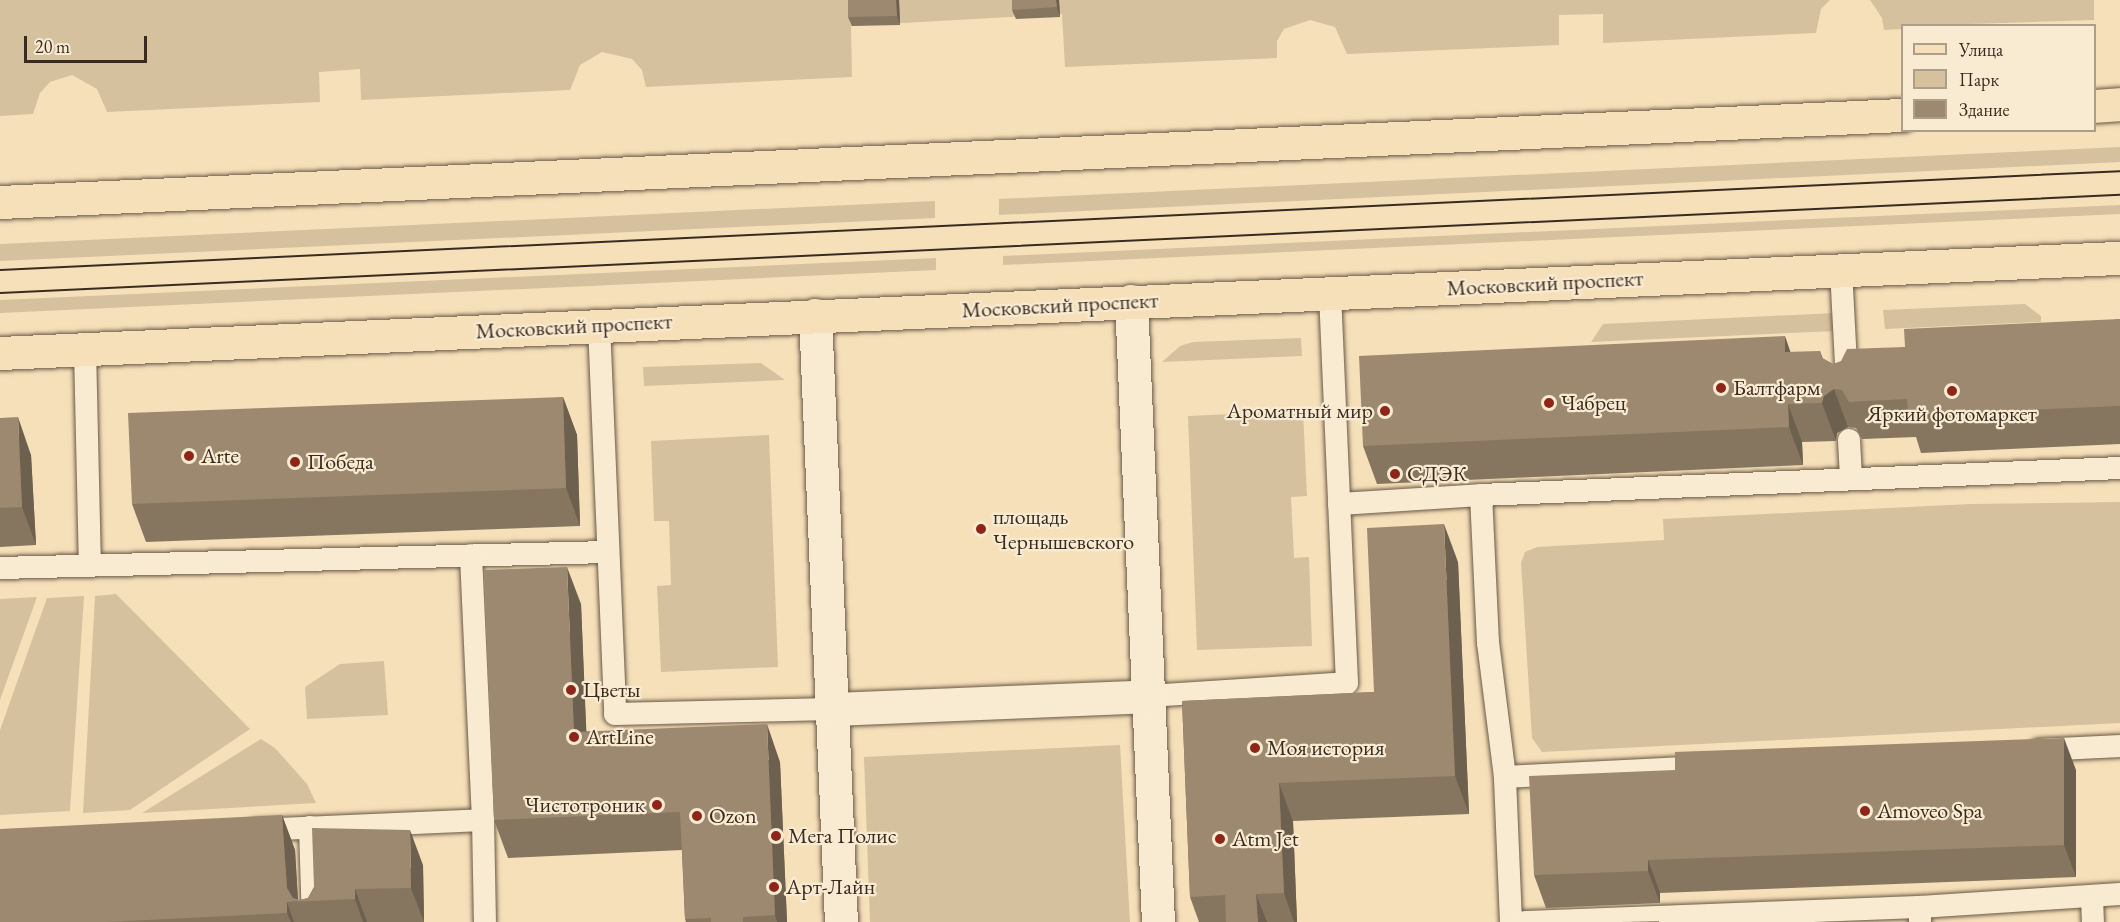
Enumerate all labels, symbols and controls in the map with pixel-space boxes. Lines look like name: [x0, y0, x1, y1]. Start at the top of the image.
scale bar: [27, 24, 150, 62]
legend: [1901, 24, 2096, 132]
text: 20 m: [35, 35, 70, 58]
text: Улица: [1959, 38, 2003, 61]
text: Парк: [1959, 68, 1999, 91]
text: Здание: [1959, 98, 2009, 121]
street label: Московский проспект: [1446, 265, 1644, 301]
street label: Московский проспект: [961, 287, 1159, 323]
street label: Московский проспект: [475, 308, 673, 344]
place label: Балтфарм: [1733, 375, 1820, 401]
marker: Балтфарм: [1714, 381, 1728, 395]
marker: Яркий фотомаркет: [1945, 384, 1959, 398]
place label: Чабрец: [1561, 390, 1626, 416]
marker: Чабрец: [1542, 396, 1556, 410]
place label: Ароматный мир: [1226, 398, 1373, 424]
place label: Яркий фотомаркет: [1867, 401, 2037, 427]
marker: Ароматный мир: [1378, 404, 1392, 418]
place label: Arte: [201, 443, 239, 469]
marker: Arte: [182, 449, 196, 463]
place label: Победа: [307, 449, 374, 475]
marker: Победа: [288, 455, 302, 469]
place label: СДЭК: [1407, 461, 1467, 487]
marker: СДЭК: [1388, 467, 1402, 481]
place label: площадь Чернышевского: [993, 503, 1134, 554]
marker: площадь Чернышевского: [974, 522, 988, 536]
place label: Цветы: [583, 677, 640, 703]
marker: Цветы: [564, 683, 578, 697]
place label: ArtLine: [586, 724, 654, 750]
marker: ArtLine: [567, 730, 581, 744]
place label: Моя история: [1267, 735, 1385, 761]
marker: Моя история: [1248, 741, 1262, 755]
place label: Чистотроник: [525, 792, 645, 818]
marker: Чистотроник: [650, 798, 664, 812]
place label: Amoveo Spa: [1877, 798, 1983, 824]
place label: Ozon: [709, 803, 757, 829]
marker: Amoveo Spa: [1858, 804, 1872, 818]
marker: Ozon: [690, 809, 704, 823]
place label: Мега Полис: [788, 823, 897, 849]
place label: Atm Jet: [1232, 826, 1299, 852]
marker: Мега Полис: [769, 829, 783, 843]
marker: Atm Jet: [1213, 832, 1227, 846]
place label: Арт-Лайн: [786, 874, 875, 900]
marker: Арт-Лайн: [767, 880, 781, 894]

